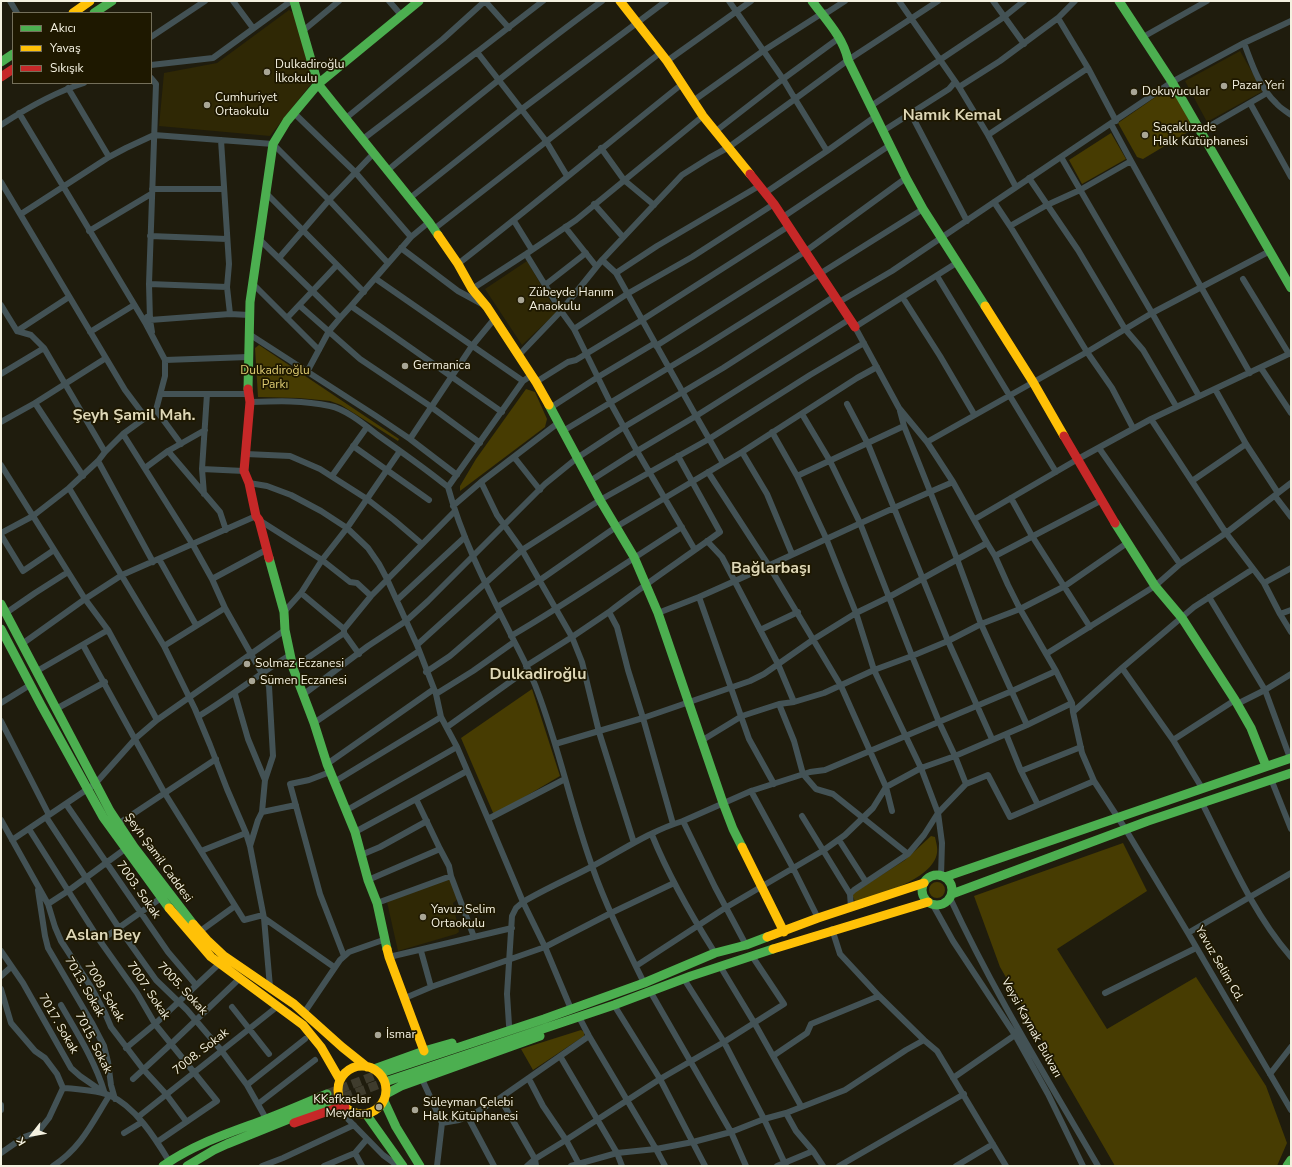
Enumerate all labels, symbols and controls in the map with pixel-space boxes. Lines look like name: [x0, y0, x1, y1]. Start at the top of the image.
legend: [12, 12, 152, 84]
text: Akıcı: [50, 20, 76, 36]
text: Yavaş: [50, 40, 81, 56]
place label: Dulkadiroğlu İlkokulu: [275, 58, 344, 86]
text: Sıkışık: [50, 60, 84, 76]
marker: Dulkadiroğlu İlkokulu: [262, 67, 272, 77]
place label: Pazar Yeri: [1232, 79, 1285, 93]
marker: Pazar Yeri: [1219, 81, 1229, 91]
place label: Dokuyucular: [1142, 85, 1210, 99]
marker: Dokuyucular: [1129, 87, 1139, 97]
place label: Cumhuriyet Ortaokulu: [215, 91, 277, 119]
marker: Cumhuriyet Ortaokulu: [202, 100, 212, 110]
district label: Namık Kemal: [903, 106, 1001, 126]
place label: Saçaklızade Halk Kütüphanesi: [1153, 121, 1248, 149]
marker: Saçaklızade Halk Kütüphanesi: [1140, 130, 1150, 140]
place label: Zübeyde Hanım Anaokulu: [529, 286, 614, 314]
marker: Zübeyde Hanım Anaokulu: [516, 295, 526, 305]
place label: Germanica: [413, 359, 470, 373]
marker: Germanica: [400, 361, 410, 371]
park label: Dulkadiroğlu Parkı: [240, 364, 310, 392]
district label: Şeyh Şamil Mah.: [72, 406, 196, 426]
district label: Bağlarbaşı: [731, 559, 811, 579]
place label: Solmaz Eczanesi: [255, 657, 344, 671]
marker: Solmaz Eczanesi: [242, 659, 252, 669]
district label: Dulkadiroğlu: [490, 665, 586, 685]
place label: Sümen Eczanesi: [260, 674, 347, 688]
marker: Sümen Eczanesi: [247, 676, 257, 686]
street label: Şeyh Şamil Caddesi: [121, 811, 195, 905]
street label: 7003. Sokak: [113, 858, 163, 922]
place label: Yavuz Selim Ortaokulu: [431, 903, 495, 931]
marker: Yavuz Selim Ortaokulu: [418, 912, 428, 922]
street label: Yavuz Selim Cd.: [1192, 924, 1246, 1004]
district label: Aslan Bey: [65, 926, 141, 946]
street label: 7013. Sokak: [61, 954, 107, 1020]
street label: 7009. Sokak: [81, 959, 127, 1025]
street label: 7007. Sokak: [123, 959, 173, 1023]
street label: 7005. Sokak: [154, 960, 210, 1018]
street label: Veysi Kaynak Bulvarı: [998, 976, 1064, 1080]
street label: 7017. Sokak: [35, 991, 81, 1057]
street label: 7015. Sokak: [71, 1010, 115, 1076]
street label: 7008. Sokak: [170, 1026, 232, 1078]
place label: İsmar: [386, 1028, 416, 1042]
marker: İsmar: [373, 1030, 383, 1040]
place label: KKafkaslar Meydanı: [313, 1093, 371, 1121]
place label: Süleyman Çelebi Halk Kütüphanesi: [423, 1096, 518, 1124]
marker: KKafkaslar Meydanı: [374, 1102, 384, 1112]
marker: Süleyman Çelebi Halk Kütüphanesi: [410, 1105, 420, 1115]
north arrow: [12, 1115, 52, 1155]
text: K: [13, 1134, 30, 1148]

